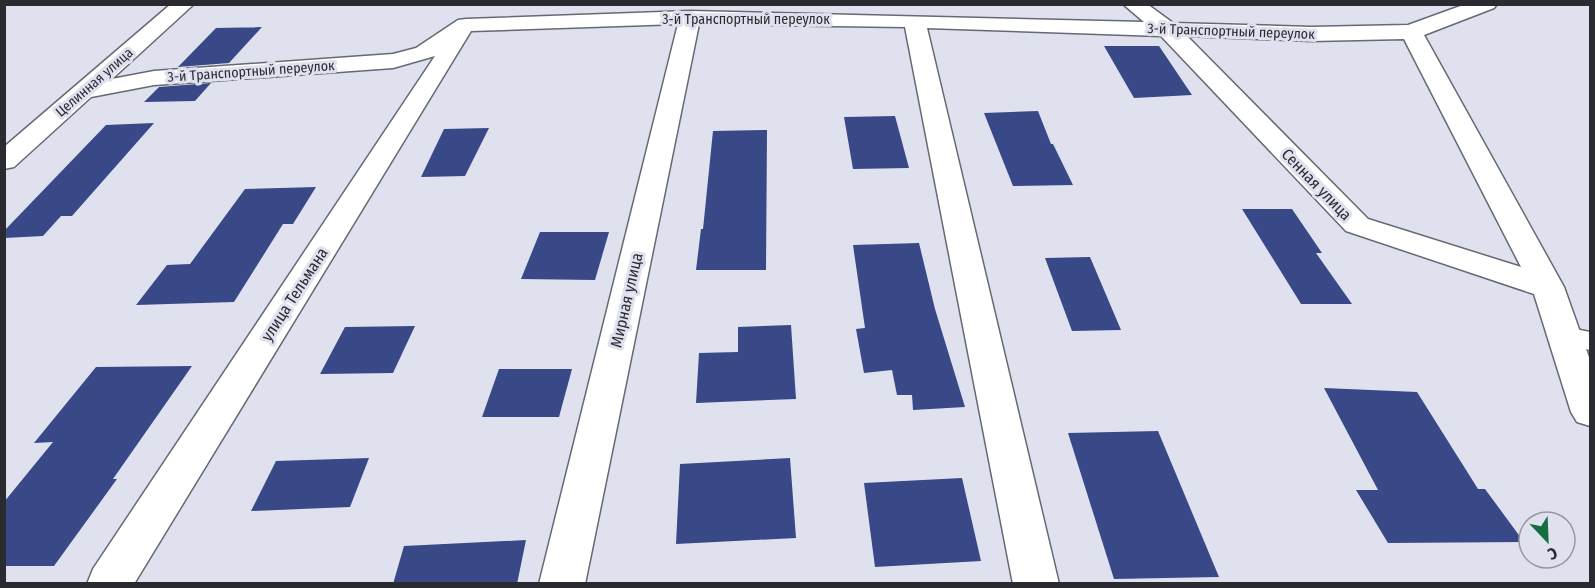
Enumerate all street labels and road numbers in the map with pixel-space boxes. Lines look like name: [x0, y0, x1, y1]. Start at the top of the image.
street label: 3-й Транспортный переулок: [662, 11, 830, 28]
street label: 3-й Транспортный переулок: [1147, 20, 1315, 43]
street label: Целинная улица: [52, 44, 137, 121]
street label: 3-й Транспортный переулок: [167, 57, 336, 86]
street label: Сенная улица: [1278, 145, 1356, 224]
street label: улица Тельмана: [257, 244, 332, 345]
street label: Мирная улица: [606, 251, 647, 349]

